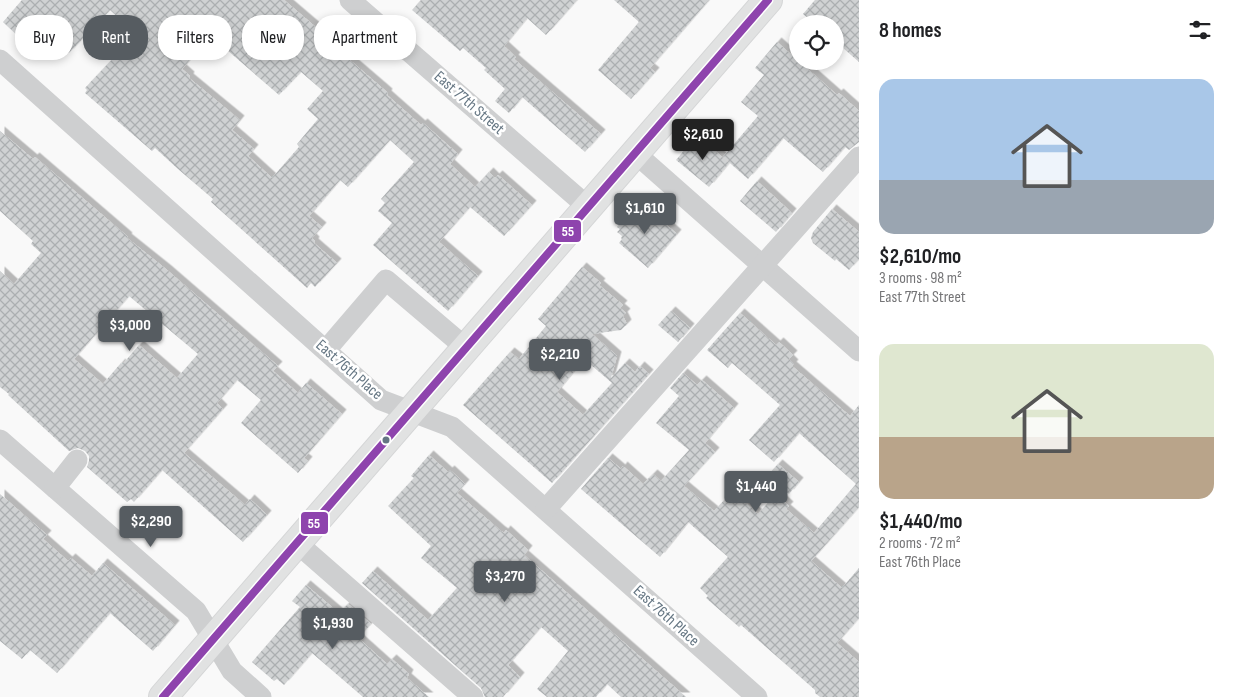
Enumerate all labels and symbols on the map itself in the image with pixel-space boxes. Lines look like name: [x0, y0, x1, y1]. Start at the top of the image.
street label: East 77th Street: [430, 67, 508, 139]
pin: $2,610: [662, 119, 744, 161]
pin: $1,610: [604, 192, 686, 235]
line badge: 55: [553, 219, 582, 243]
text: 55: [562, 223, 574, 240]
pin: $3,000: [89, 310, 171, 352]
street label: East 76th Place: [312, 336, 386, 404]
pin: $2,210: [519, 338, 601, 381]
unlabelled marker: [381, 435, 391, 445]
pin: $1,440: [715, 470, 797, 513]
pin: $2,290: [110, 506, 192, 548]
line badge: 55: [300, 511, 329, 535]
text: 55: [308, 515, 320, 532]
pin: $3,270: [464, 560, 546, 603]
street label: East 76th Place: [629, 582, 703, 650]
pin: $1,930: [292, 608, 374, 650]

